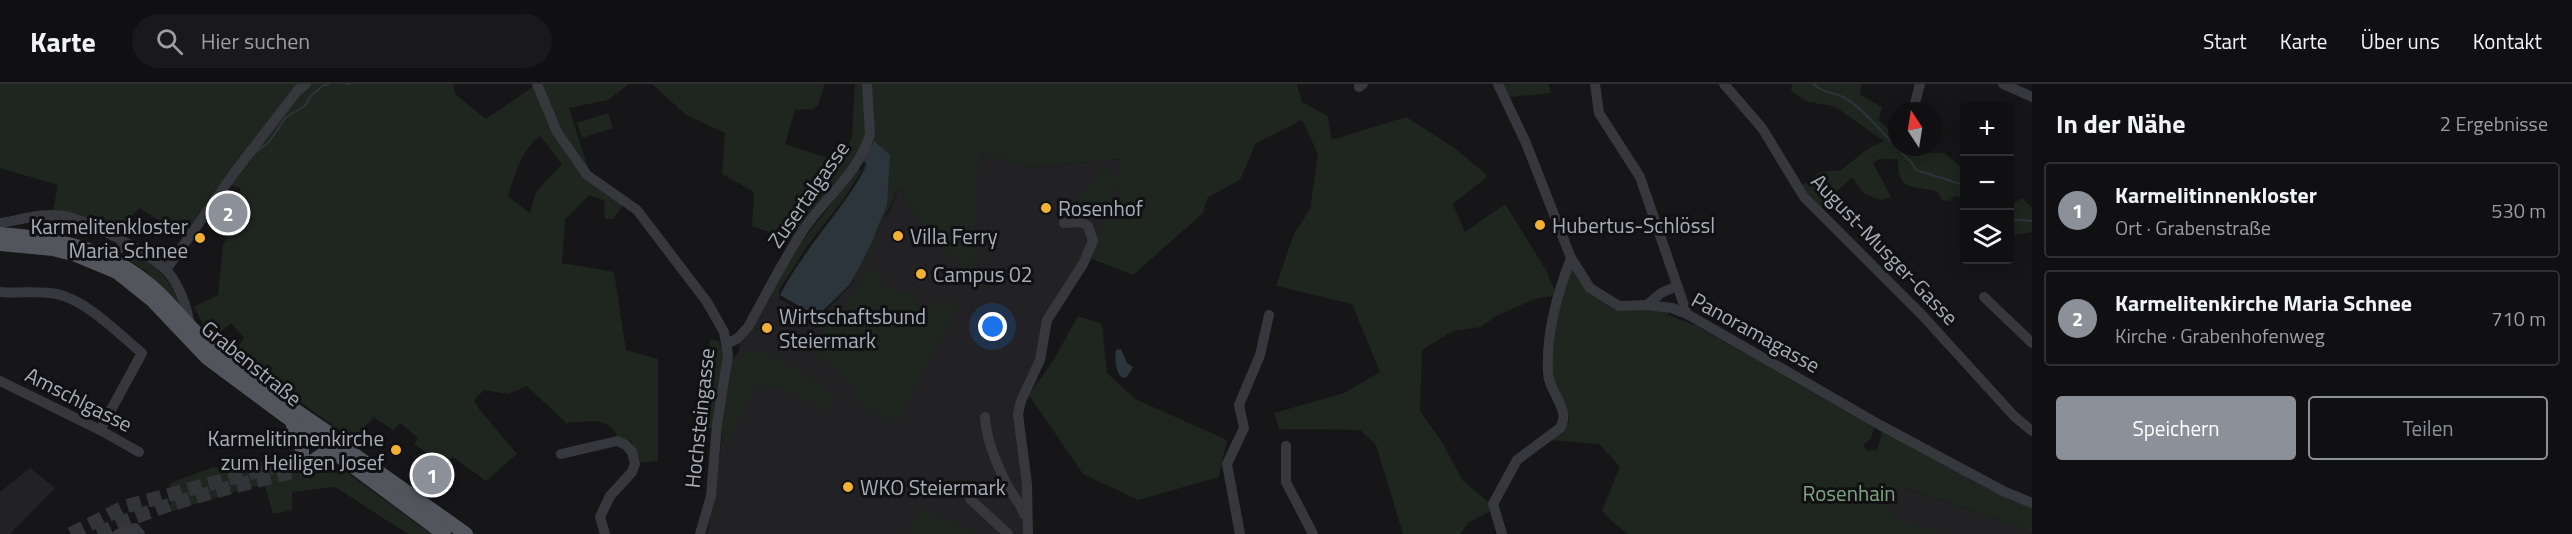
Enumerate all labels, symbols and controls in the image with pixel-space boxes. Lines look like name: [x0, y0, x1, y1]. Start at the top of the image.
search box: [132, 14, 552, 68]
text: Karte: [30, 20, 96, 63]
text: Hier suchen: [201, 24, 310, 58]
icon: search: [153, 25, 186, 58]
text: Start: [2203, 25, 2247, 57]
text: Karte: [2280, 25, 2327, 57]
text: Über uns: [2360, 25, 2440, 57]
text: Kontakt: [2473, 25, 2542, 57]
north arrow: [1888, 102, 1942, 156]
map controls: [1960, 102, 2014, 264]
button: +: [1960, 102, 2014, 156]
text: In der Nähe: [2056, 104, 2185, 143]
text: 2 Ergebnisse: [2440, 108, 2548, 139]
street label: Zusertalgasse: [759, 134, 857, 254]
button: −: [1960, 156, 2014, 210]
street label: August-Musger-Gasse: [1804, 166, 1966, 332]
text: Karmelitinnenkloster: [2115, 178, 2317, 212]
pin: 2: [208, 190, 248, 236]
place label: Rosenhof: [1058, 192, 1143, 224]
text: 1: [2072, 195, 2083, 226]
text: 530 m: [2491, 195, 2546, 226]
marker: Rosenhof: [1039, 201, 1053, 215]
place label: Hubertus-Schlössl: [1552, 209, 1715, 241]
place label: Karmelitenkloster Maria Schnee: [30, 210, 188, 266]
button: layers: [1960, 210, 2014, 264]
text: Ort · Grabenstraße: [2115, 212, 2271, 243]
marker: Hubertus-Schlössl: [1533, 218, 1547, 232]
place label: Villa Ferry: [910, 220, 998, 252]
marker: Villa Ferry: [891, 229, 905, 243]
marker: Karmelitenkloster Maria Schnee: [193, 231, 207, 245]
place label: Campus 02: [933, 258, 1033, 290]
marker: Campus 02: [914, 267, 928, 281]
street label: Panoramagasse: [1686, 283, 1826, 381]
text: Karmelitenkirche Maria Schnee: [2115, 286, 2412, 320]
place label: Wirtschaftsbund Steiermark: [779, 300, 926, 356]
text: 2: [2072, 303, 2083, 334]
text: 710 m: [2491, 303, 2546, 334]
street label: Grabenstraße: [195, 312, 309, 414]
your location: [978, 312, 1007, 341]
text: Kirche · Grabenhofenweg: [2115, 320, 2325, 351]
marker: Wirtschaftsbund Steiermark: [760, 321, 774, 335]
street label: Hochsteingasse: [676, 346, 722, 490]
street label: Amschlgasse: [20, 358, 138, 440]
button: Speichern: [2056, 396, 2296, 460]
button: Teilen: [2308, 396, 2548, 460]
place label: Karmelitinnenkirche zum Heiligen Josef: [207, 422, 384, 478]
marker: Karmelitinnenkirche zum Heiligen Josef: [389, 443, 403, 457]
pin: 1: [412, 452, 452, 498]
place label: WKO Steiermark: [860, 471, 1006, 503]
park label: Rosenhain: [1802, 477, 1896, 509]
marker: WKO Steiermark: [841, 480, 855, 494]

